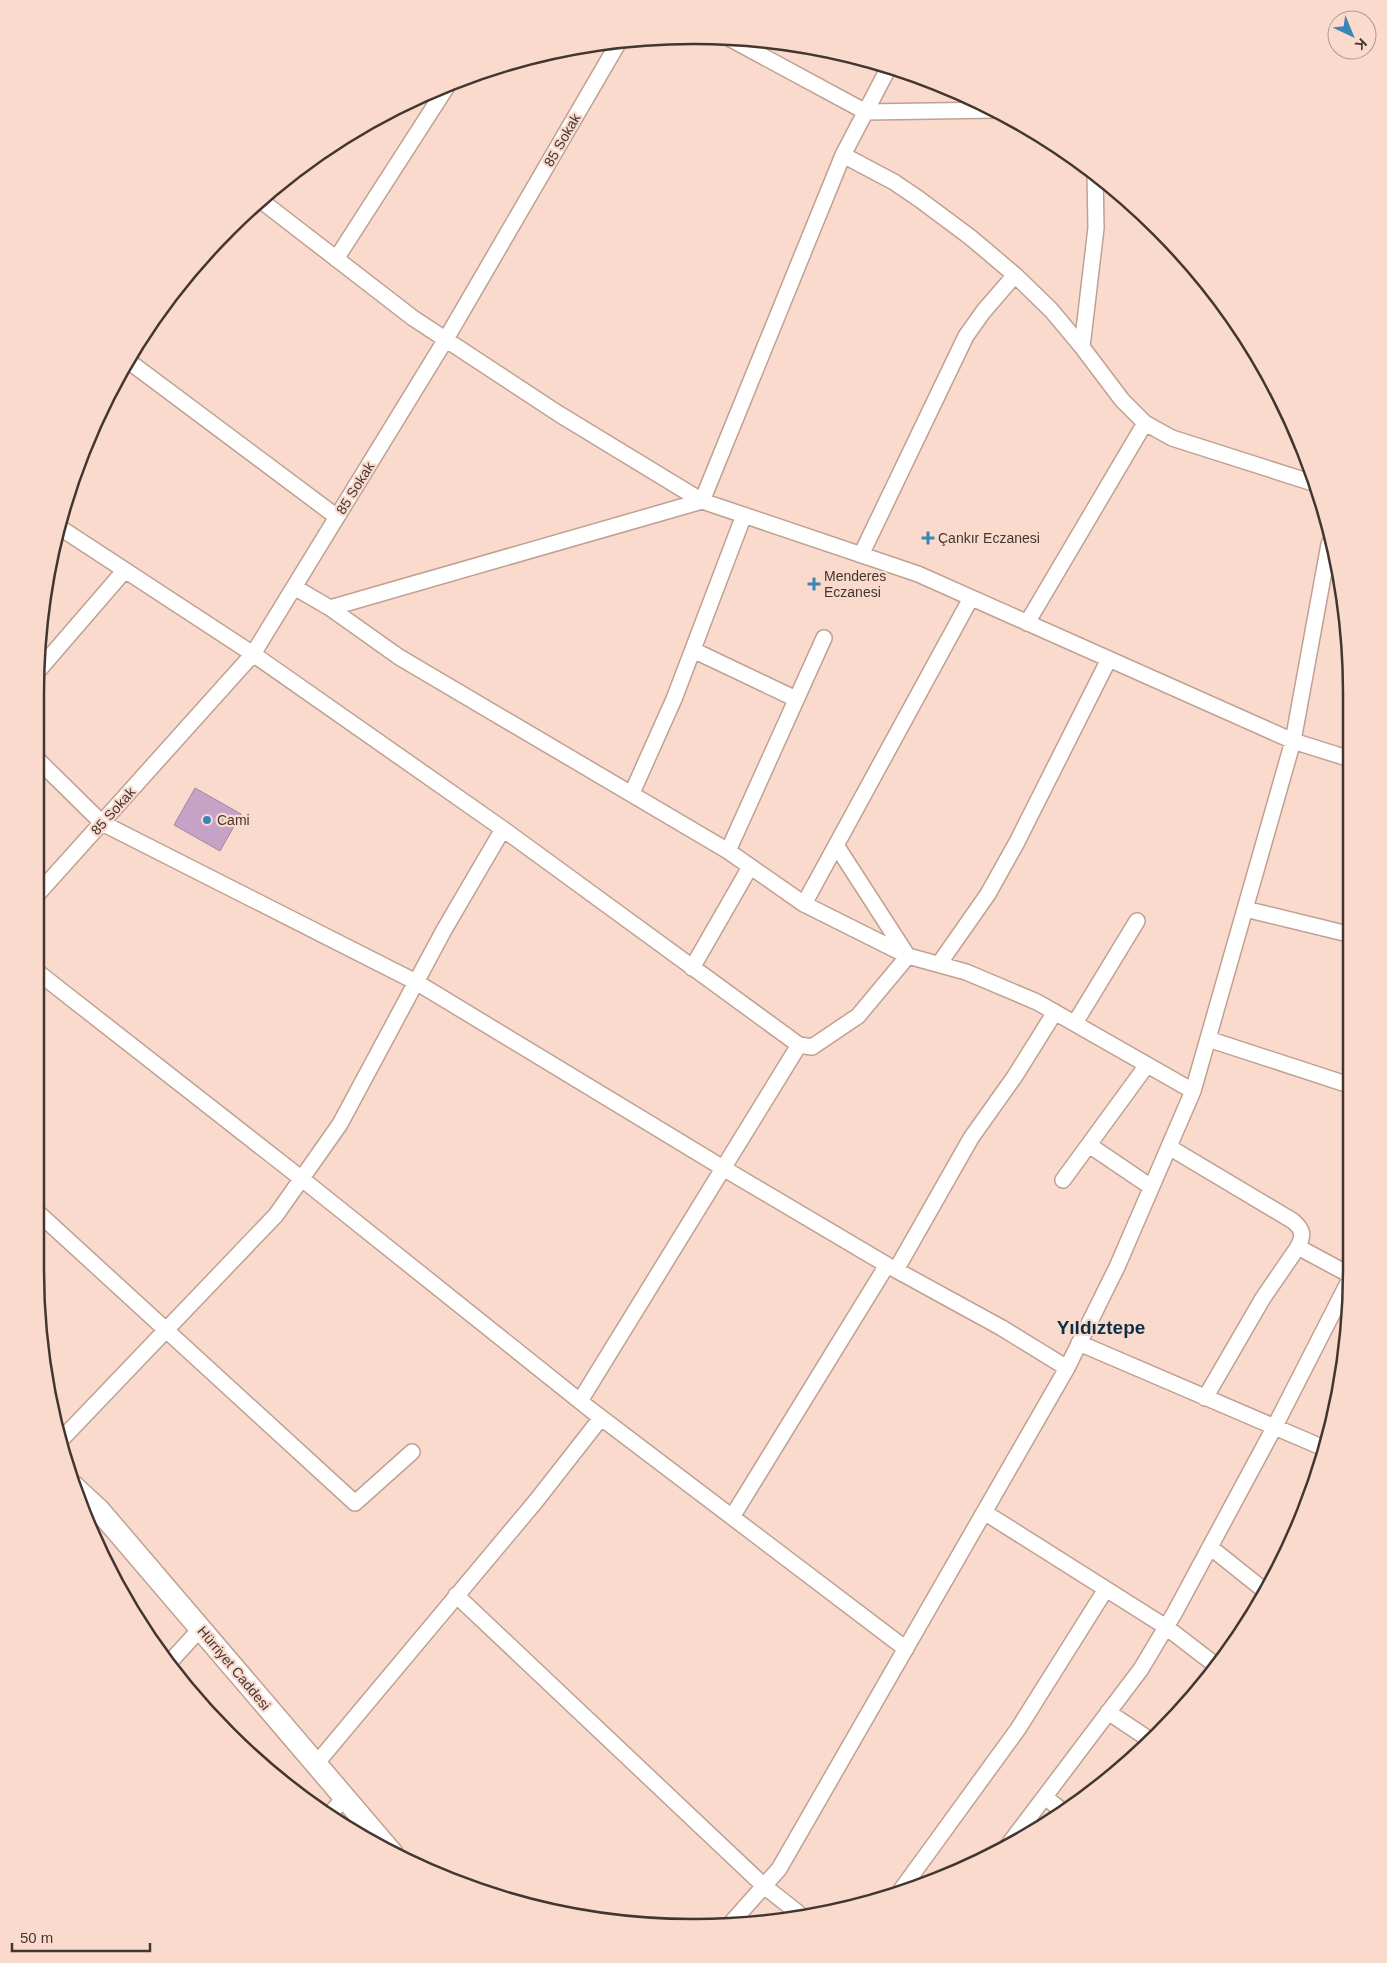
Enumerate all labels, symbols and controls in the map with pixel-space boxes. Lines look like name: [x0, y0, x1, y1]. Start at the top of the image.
north arrow: [1327, 10, 1377, 60]
text: K: [1352, 35, 1370, 54]
street label: 85 Sokak: [540, 110, 584, 169]
street label: 85 Sokak: [333, 458, 378, 517]
place label: Çankır Eczanesi: [938, 530, 1040, 546]
marker: Çankır Eczanesi: [922, 532, 934, 544]
place label: Menderes Eczanesi: [824, 568, 886, 600]
marker: Menderes Eczanesi: [808, 578, 820, 590]
street label: 85 Sokak: [88, 783, 139, 838]
place label: Cami: [217, 812, 250, 828]
marker: Cami: [201, 814, 213, 826]
district label: Yıldıztepe: [1057, 1317, 1145, 1338]
street label: Hürriyet Caddesi: [194, 1623, 274, 1713]
scale bar: [12, 1920, 150, 1952]
text: 50 m: [20, 1929, 53, 1946]

